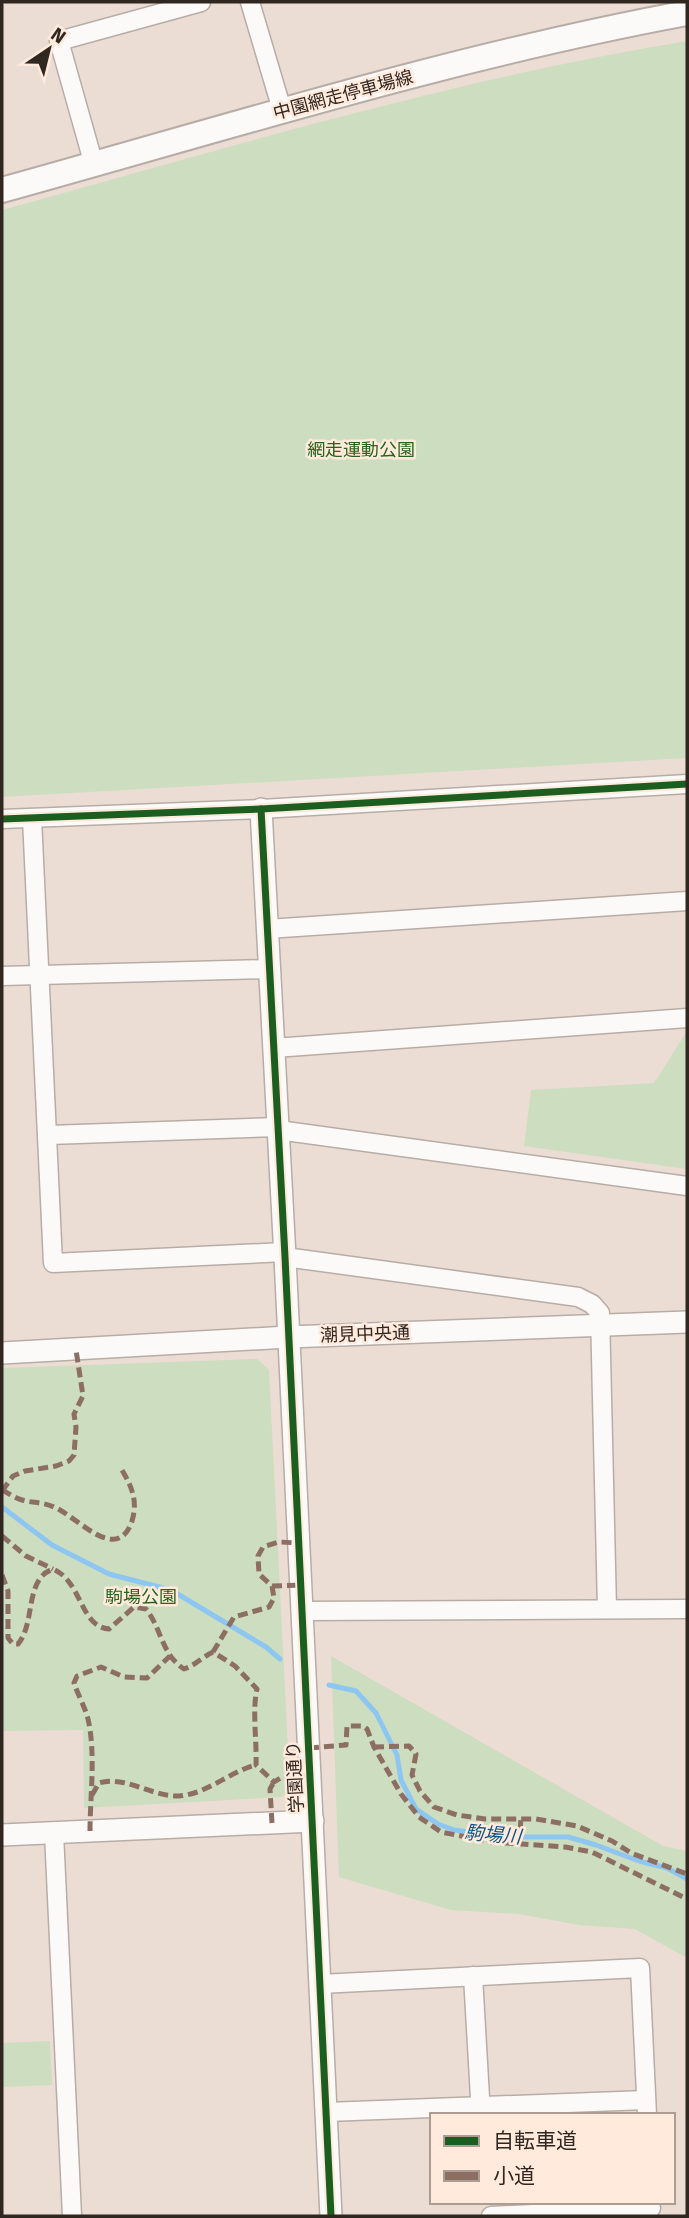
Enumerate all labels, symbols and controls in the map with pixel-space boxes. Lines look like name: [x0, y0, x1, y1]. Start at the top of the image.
north arrow: [14, 14, 84, 84]
text: N: [47, 22, 70, 49]
street label: 中園網走停車場線: [271, 66, 415, 124]
park label: 網走運動公園: [307, 439, 415, 461]
street label: 潮見中央通: [320, 1321, 410, 1347]
park label: 駒場公園: [105, 1586, 177, 1608]
street label: 学園通り: [282, 1740, 308, 1814]
water label: 駒場川: [464, 1821, 524, 1849]
legend: [430, 2113, 675, 2204]
text: 自転車道: [493, 2128, 577, 2154]
text: 小道: [493, 2163, 535, 2189]

